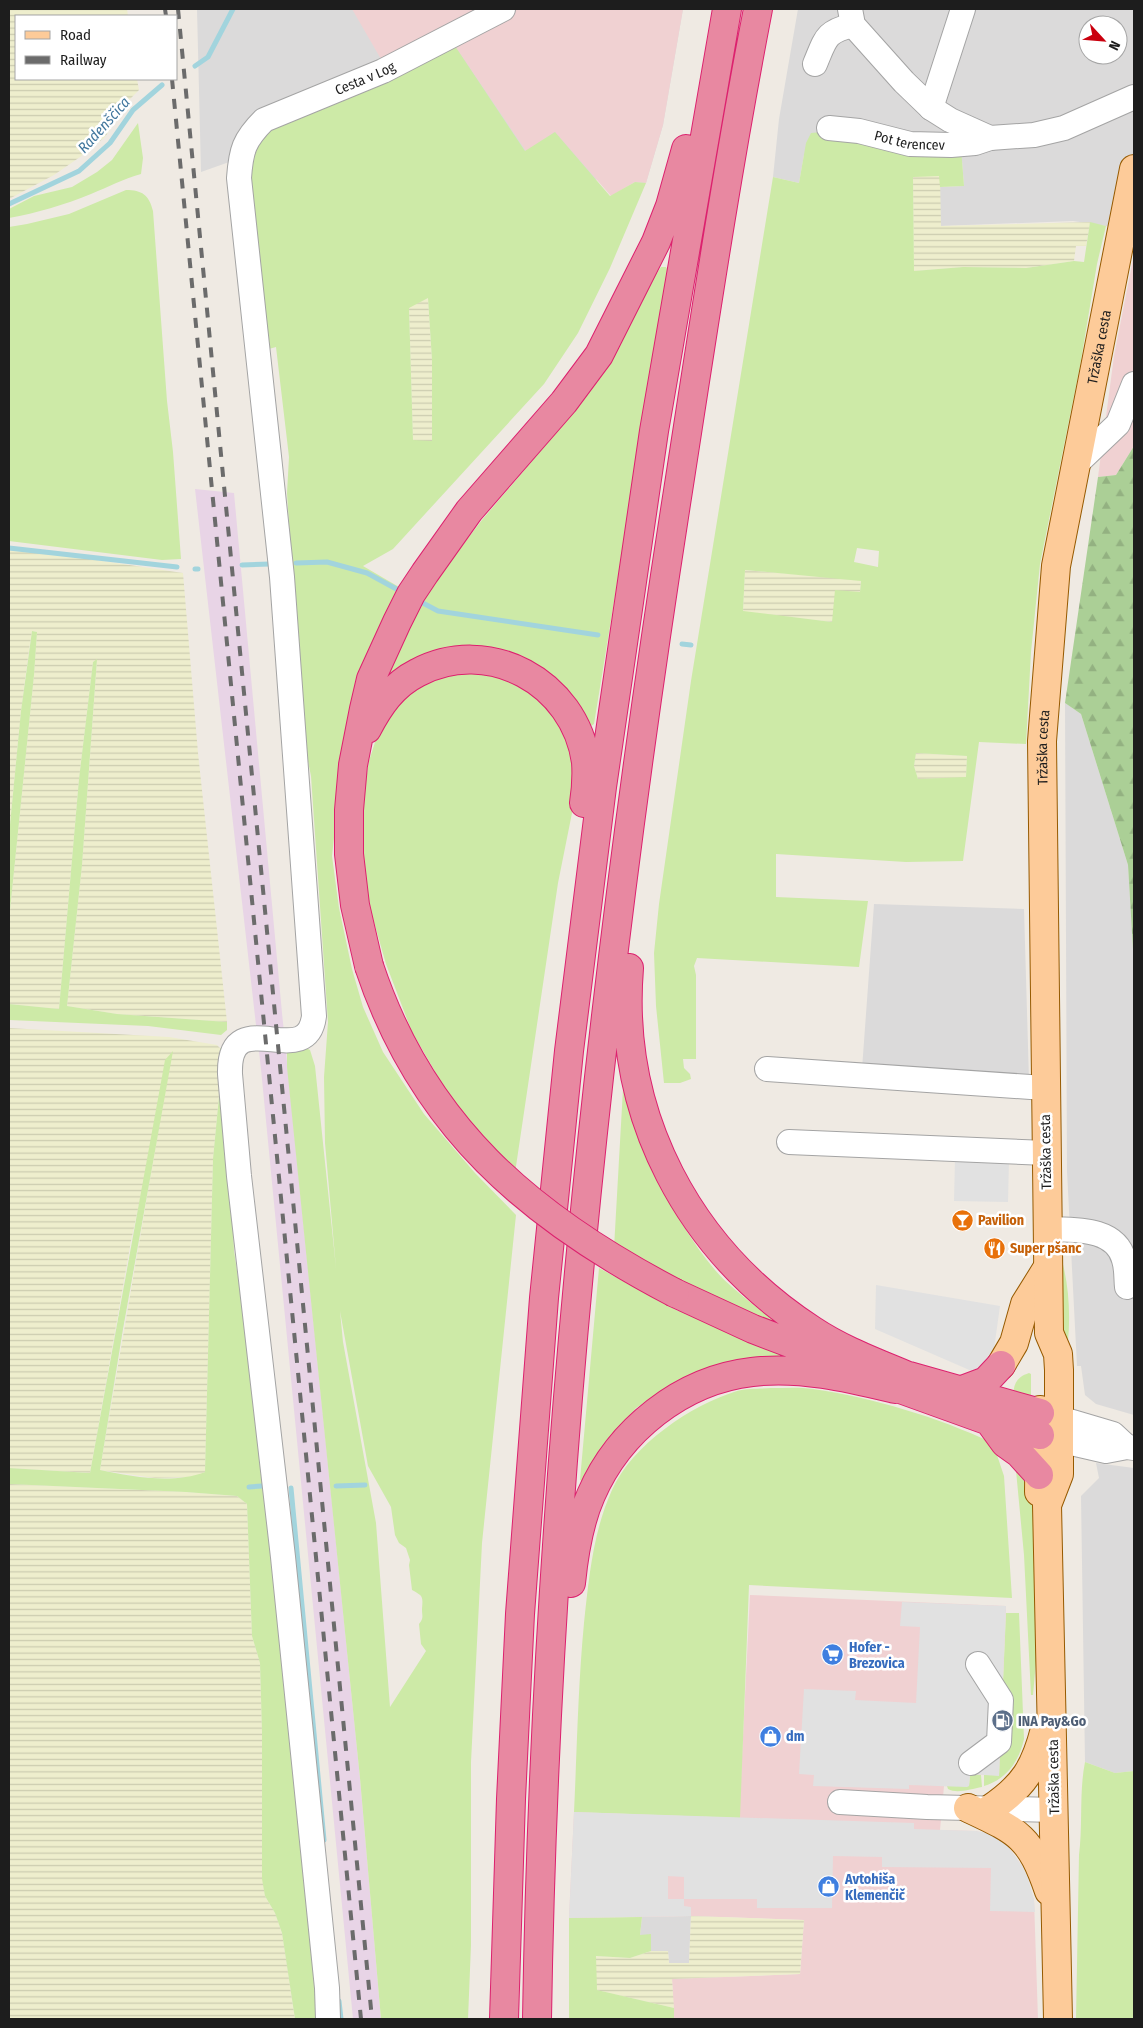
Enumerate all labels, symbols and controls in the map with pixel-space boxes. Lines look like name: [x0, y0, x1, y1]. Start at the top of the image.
legend: [15, 15, 178, 80]
north arrow: [1078, 15, 1128, 65]
text: Road: [60, 26, 91, 44]
text: N: [1105, 38, 1124, 53]
text: Railway: [60, 51, 107, 69]
street label: Cesta v Log: [332, 58, 398, 98]
water label: Radenščica: [74, 93, 134, 157]
street label: Pot terencev: [873, 127, 946, 153]
street label: Tržaška cesta: [1083, 308, 1115, 386]
street label: Tržaška cesta: [1033, 709, 1053, 785]
street label: Tržaška cesta: [1037, 1114, 1055, 1190]
bar icon: Pavilion: [950, 1208, 974, 1232]
place label: Pavilion: [978, 1212, 1024, 1229]
restaurant icon: Super pšanc: [982, 1236, 1006, 1260]
place label: Super pšanc: [1010, 1240, 1082, 1257]
place label: Hofer - Brezovica: [849, 1639, 905, 1672]
supermarket icon: Hofer - Brezovica: [821, 1643, 845, 1667]
fuel station icon: INA Pay&Go: [990, 1709, 1014, 1733]
place label: INA Pay&Go: [1018, 1713, 1087, 1730]
shop icon: dm: [758, 1724, 782, 1748]
place label: dm: [786, 1728, 805, 1745]
street label: Tržaška cesta: [1045, 1739, 1063, 1815]
place label: Avtohiša Klemenčič: [844, 1871, 906, 1904]
shop icon: Avtohiša Klemenčič: [817, 1875, 841, 1899]

